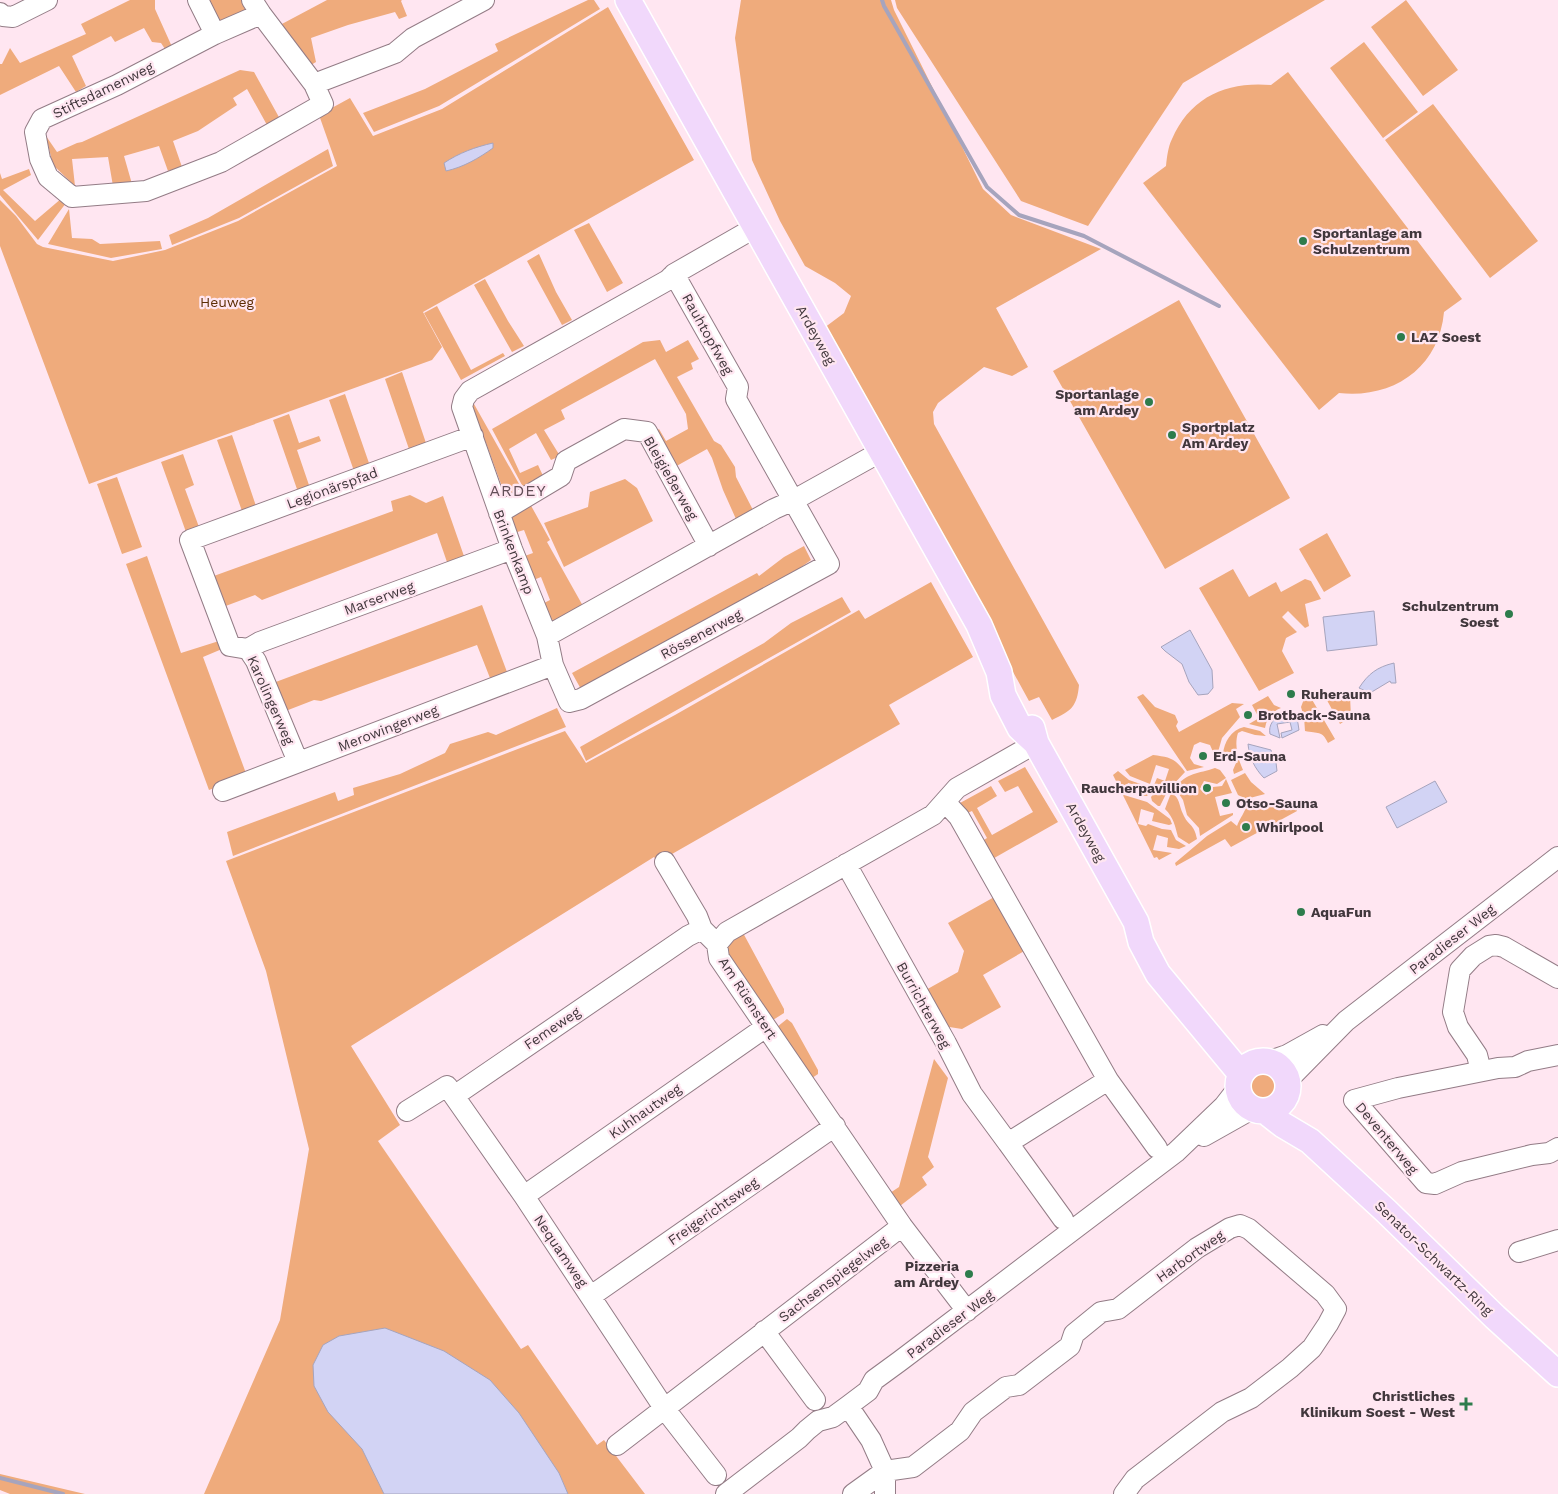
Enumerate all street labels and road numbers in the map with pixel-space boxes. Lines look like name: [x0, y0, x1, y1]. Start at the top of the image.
street label: Stiftsdamenweg: [50, 58, 157, 121]
street label: Rauhtopfweg: [679, 291, 737, 378]
street label: Ardeyweg: [793, 302, 839, 368]
street label: Bleigießerweg: [641, 433, 702, 523]
street label: Legionärspfad: [284, 464, 380, 512]
street label: Brinkenkamp: [490, 507, 538, 597]
street label: Marserweg: [342, 578, 417, 618]
street label: Rössenerweg: [658, 606, 745, 662]
street label: Karolingerweg: [244, 653, 298, 747]
street label: Merowingerweg: [336, 701, 441, 754]
street label: Ardeyweg: [1063, 799, 1109, 865]
street label: Paradieser Weg: [1406, 900, 1498, 977]
street label: Am Rüenstert: [716, 954, 780, 1042]
street label: Burrichterweg: [894, 959, 955, 1051]
street label: Femeweg: [521, 1003, 584, 1053]
street label: Kuhhautweg: [606, 1080, 685, 1142]
street label: Deventerweg: [1352, 1099, 1422, 1177]
street label: Freigerichtsweg: [665, 1174, 762, 1248]
street label: Senator-Schwartz-Ring: [1372, 1197, 1497, 1319]
street label: Nequamweg: [531, 1212, 591, 1291]
street label: Harbortweg: [1153, 1226, 1227, 1285]
street label: Sachsenspiegelweg: [776, 1233, 891, 1325]
street label: Paradieser Weg: [904, 1286, 997, 1362]

